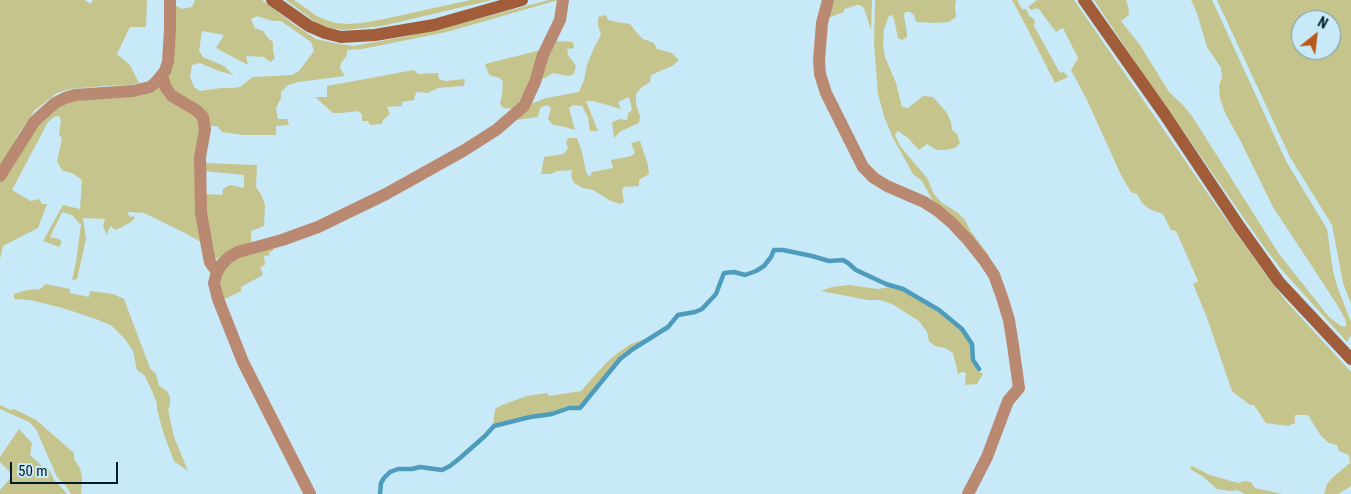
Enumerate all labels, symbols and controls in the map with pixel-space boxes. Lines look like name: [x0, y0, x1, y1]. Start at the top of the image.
north arrow: [1291, 10, 1341, 60]
text: N: [1315, 14, 1330, 32]
scale bar: [12, 452, 120, 484]
text: 50 m: [18, 462, 48, 480]

